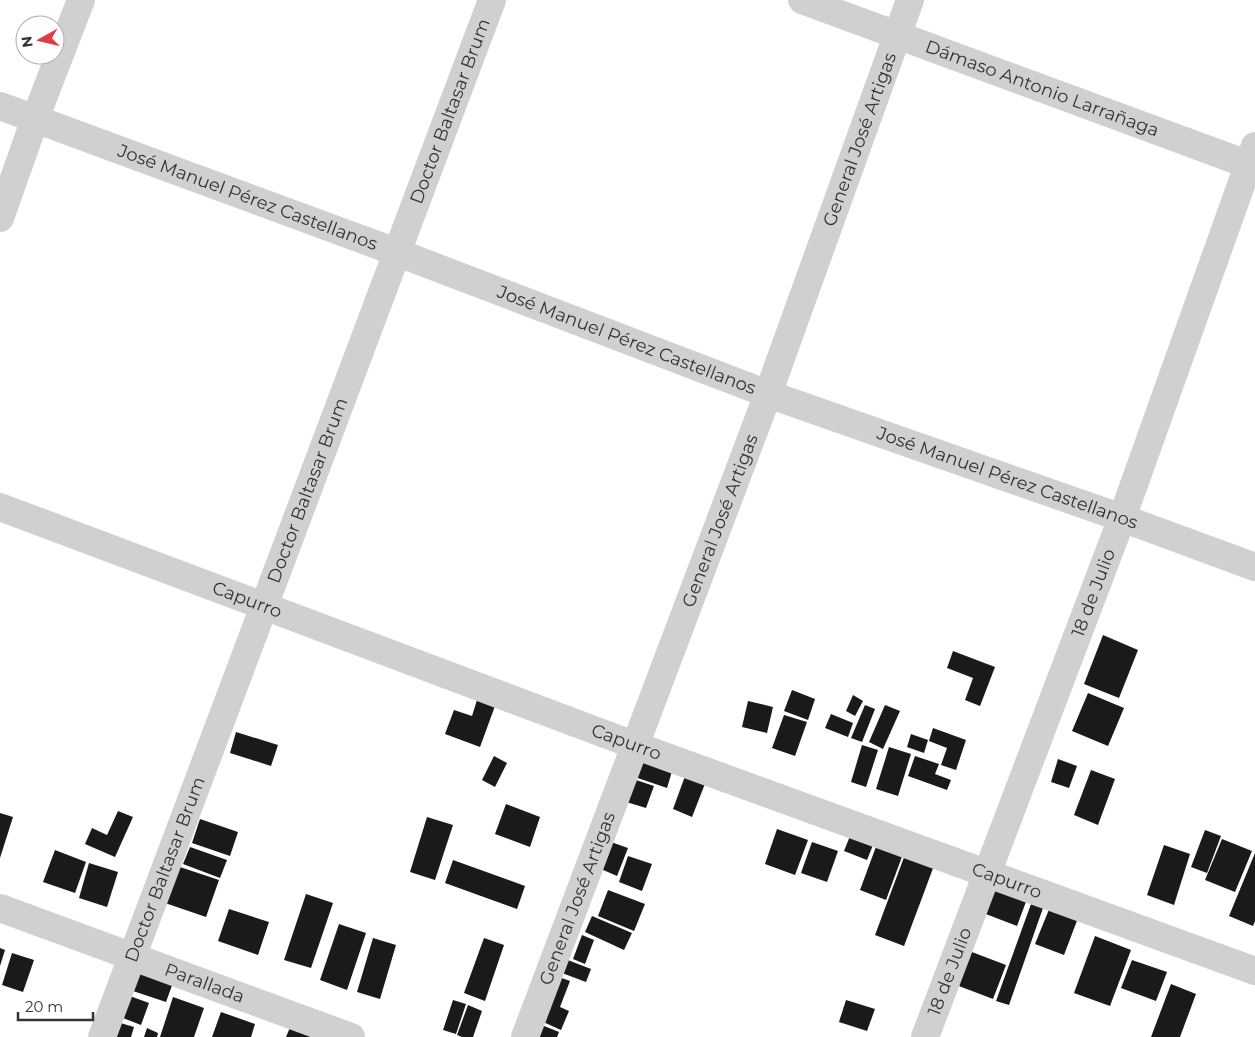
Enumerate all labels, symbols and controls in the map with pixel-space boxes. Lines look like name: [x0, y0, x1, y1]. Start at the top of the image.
north arrow: [15, 15, 65, 65]
street label: Doctor Baltasar Brum: [405, 15, 495, 207]
text: N: [17, 35, 37, 49]
street label: Dámaso Antonio Larrañaga: [922, 35, 1162, 142]
street label: General José Artigas: [818, 49, 901, 229]
street label: José Manuel Pérez Castellanos: [114, 139, 381, 255]
street label: José Manuel Pérez Castellanos: [493, 280, 759, 399]
street label: Doctor Baltasar Brum: [263, 395, 352, 586]
street label: José Manuel Pérez Castellanos: [873, 422, 1141, 534]
street label: General José Artigas: [677, 431, 763, 610]
street label: 18 de Julio: [1067, 546, 1120, 640]
street label: Capurro: [209, 577, 285, 623]
street label: Capurro: [588, 719, 664, 765]
street label: Doctor Baltasar Brum: [120, 774, 210, 965]
street label: General José Artigas: [535, 809, 620, 988]
street label: Capurro: [969, 858, 1045, 904]
street label: 18 de Julio: [923, 924, 977, 1019]
street label: Parallada: [162, 958, 248, 1008]
scale bar: [18, 990, 92, 1022]
text: 20 m: [25, 997, 63, 1016]

